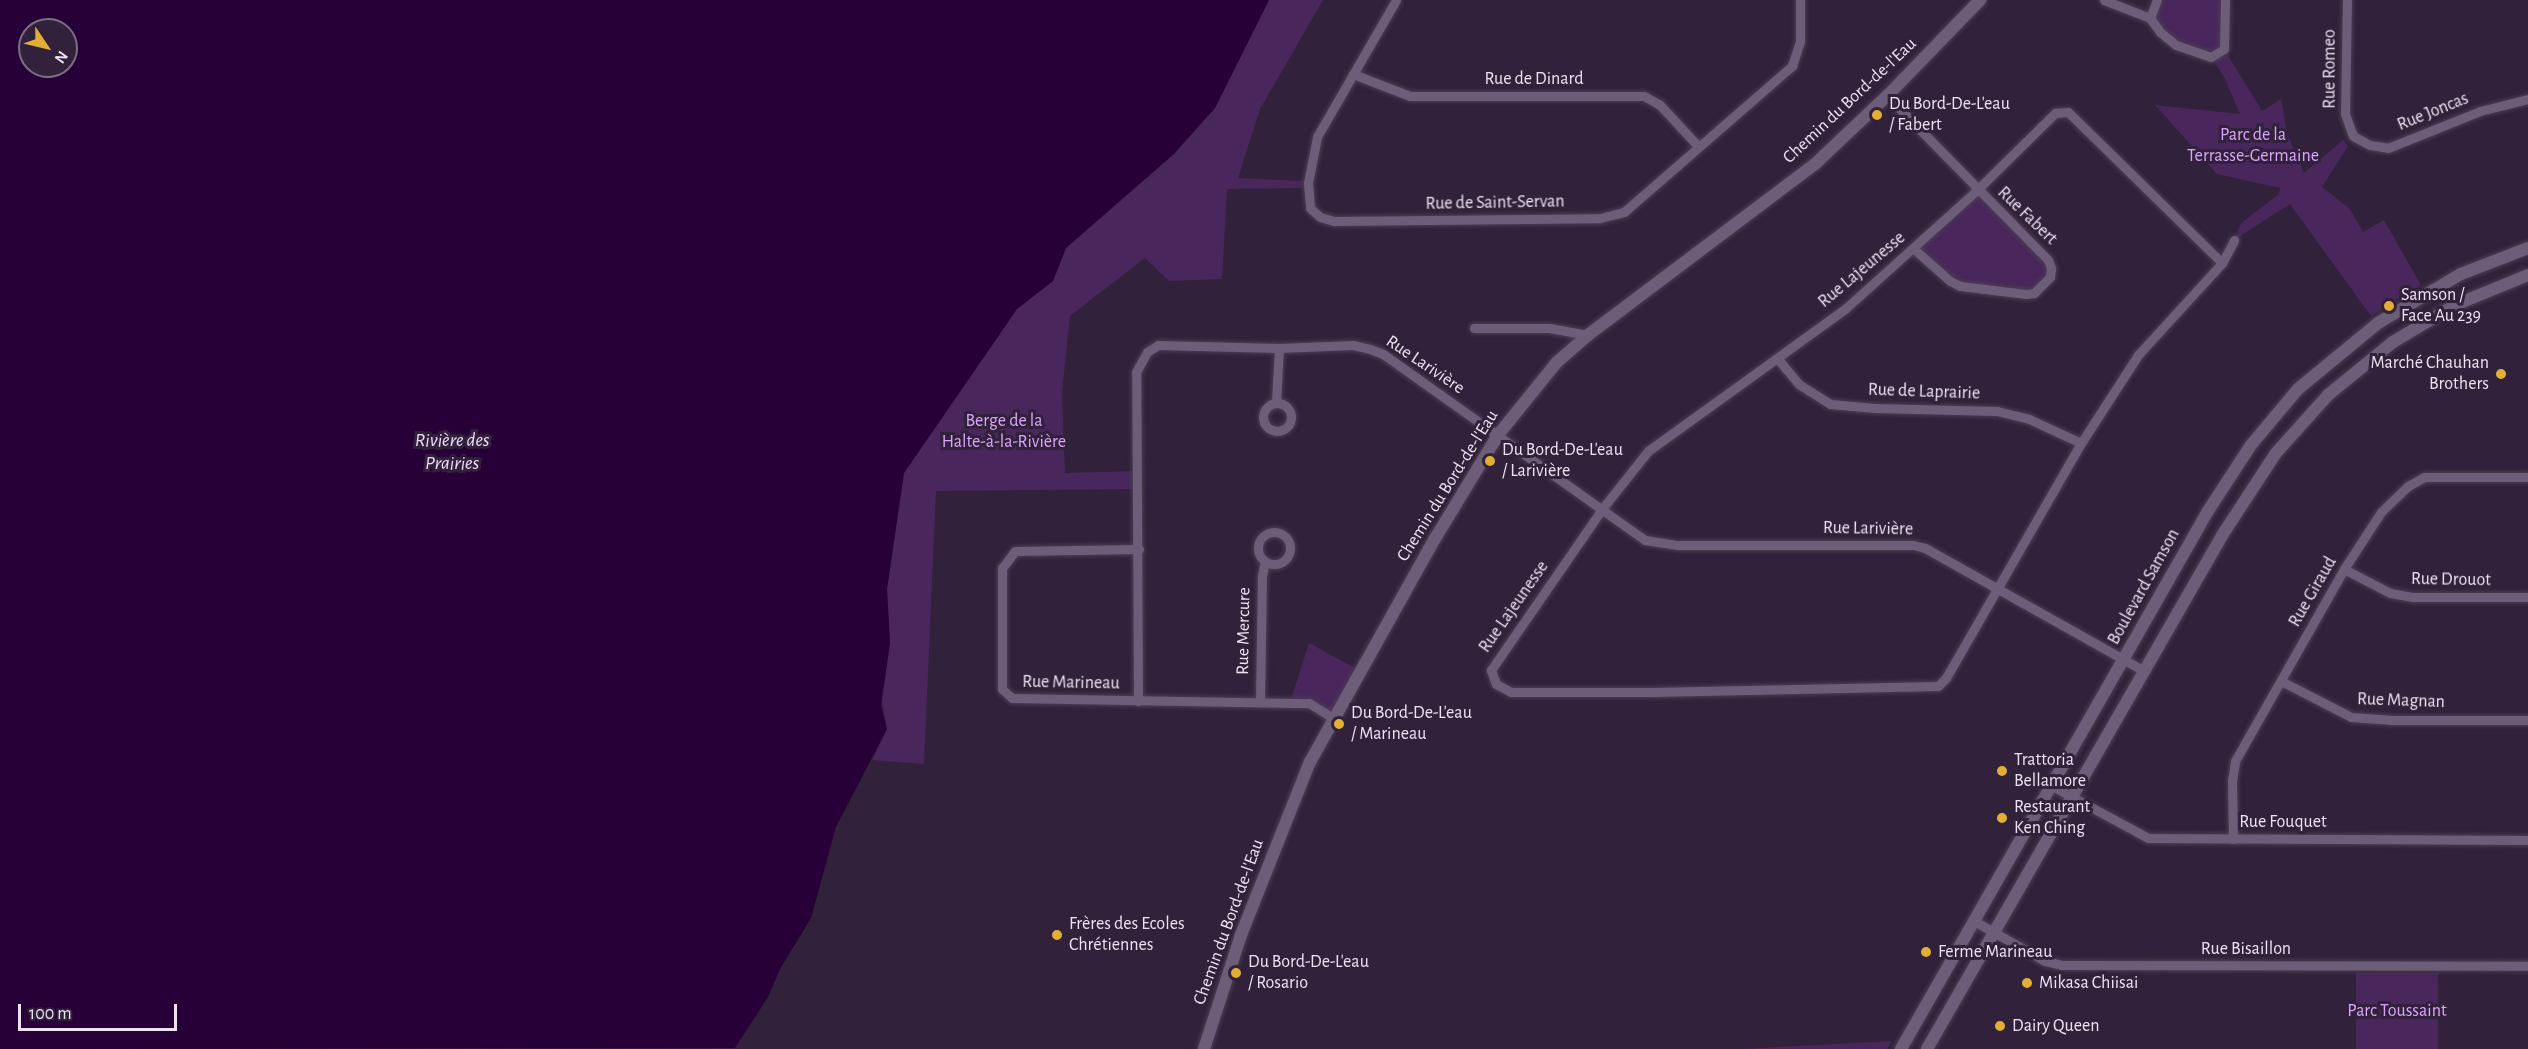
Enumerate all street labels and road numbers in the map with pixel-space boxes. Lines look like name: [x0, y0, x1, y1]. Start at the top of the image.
street label: Rue Romeo: [2319, 29, 2341, 109]
street label: Chemin du Bord-de-l'Eau: [1779, 34, 1921, 168]
street label: Rue de Dinard: [1484, 68, 1584, 90]
street label: Rue Joncas: [2394, 88, 2472, 136]
street label: Rue Fabert: [1993, 182, 2061, 250]
street label: Rue de Saint-Servan: [1425, 191, 1565, 215]
street label: Rue Lajeunesse: [1814, 227, 1910, 313]
street label: Rue Larivière: [1382, 331, 1468, 399]
street label: Rue de Laprairie: [1868, 379, 1980, 405]
street label: Chemin du Bord-de-l'Eau: [1393, 406, 1503, 566]
street label: Rue Larivière: [1823, 517, 1913, 541]
street label: Boulevard Samson: [2103, 525, 2185, 649]
street label: Rue Giraud: [2284, 553, 2342, 631]
street label: Rue Lajeunesse: [1474, 557, 1554, 657]
street label: Rue Drouot: [2411, 569, 2491, 591]
street label: Rue Mercure: [1232, 587, 1256, 675]
street label: Rue Marineau: [1022, 671, 1120, 695]
street label: Rue Magnan: [2357, 689, 2445, 713]
street label: Rue Fouquet: [2239, 811, 2327, 833]
street label: Chemin du Bord-de-l'Eau: [1189, 836, 1269, 1008]
street label: Rue Bisaillon: [2201, 938, 2291, 960]

